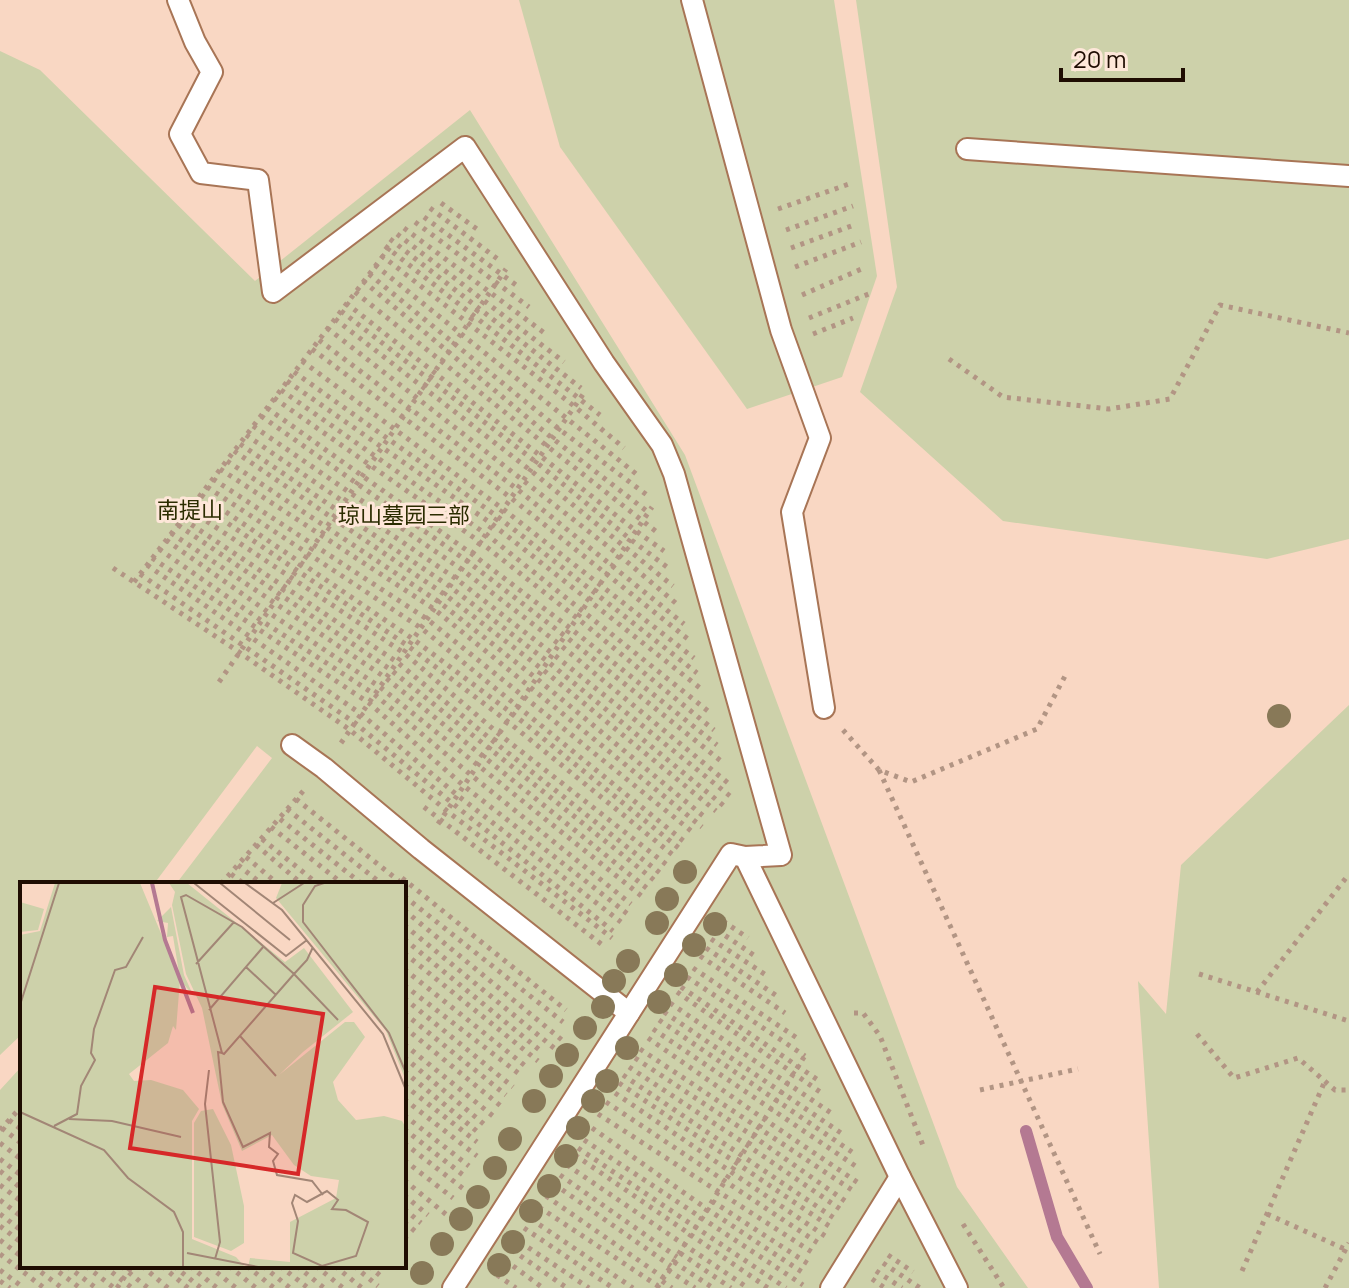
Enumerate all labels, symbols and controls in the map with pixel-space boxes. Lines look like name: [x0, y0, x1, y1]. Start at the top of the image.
scale bar: [1061, 32, 1183, 82]
text: 20 m: [1073, 42, 1126, 75]
park label: 南提山: [157, 495, 223, 525]
park label: 琼山墓园三部: [338, 500, 470, 530]
inset map: [20, 882, 406, 1268]

